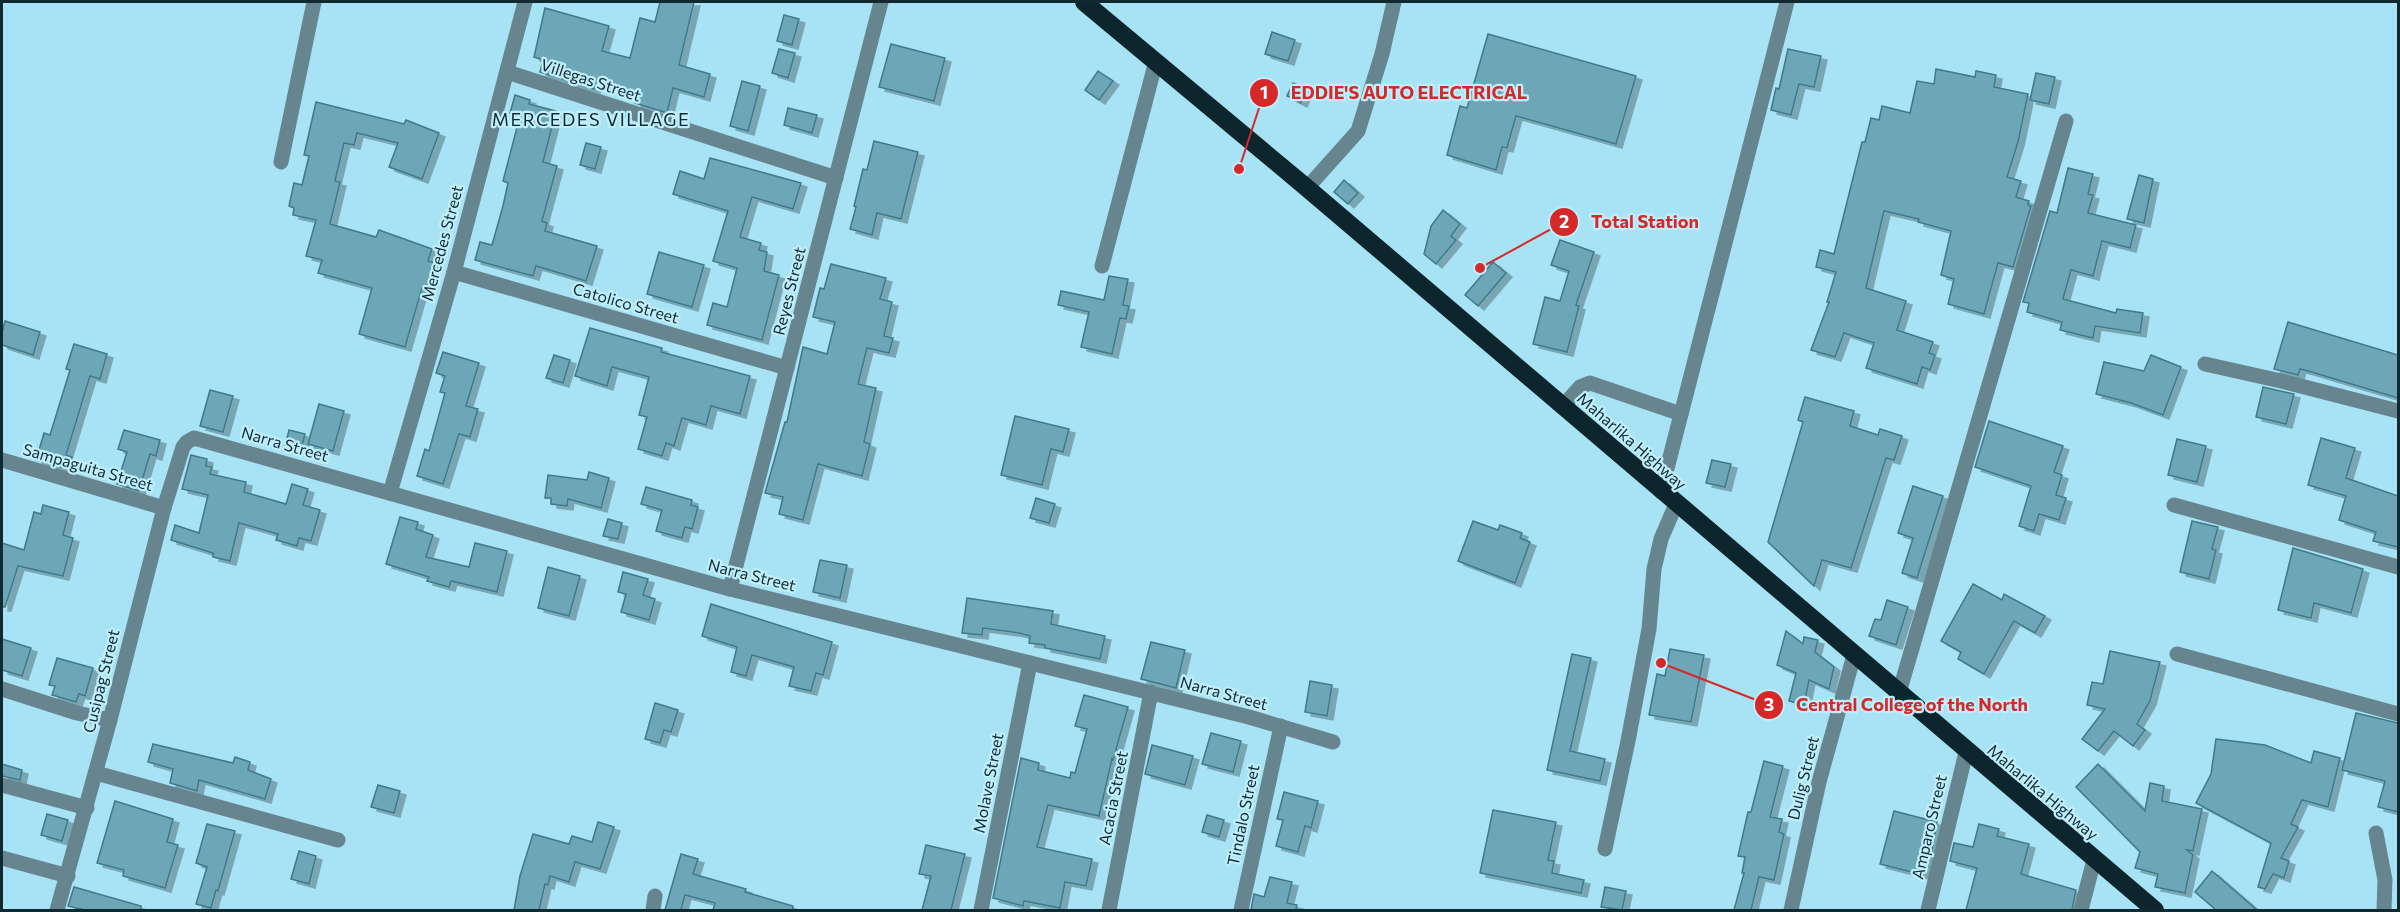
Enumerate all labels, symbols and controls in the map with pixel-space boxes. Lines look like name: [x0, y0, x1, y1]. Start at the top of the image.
street label: Villegas Street: [539, 54, 644, 105]
callout: EDDIE'S AUTO ELECTRICAL: [1249, 75, 1540, 111]
text: 1: [1260, 81, 1268, 103]
text: EDDIE'S AUTO ELECTRICAL: [1291, 81, 1527, 103]
district label: MERCEDES VILLAGE: [492, 108, 690, 130]
street label: Mercedes Street: [417, 182, 466, 303]
callout: Total Station: [1549, 204, 1711, 240]
text: 2: [1559, 210, 1569, 232]
text: Total Station: [1591, 210, 1699, 232]
street label: Reyes Street: [768, 244, 809, 337]
street label: Catolico Street: [571, 278, 682, 327]
street label: Maharlika Highway: [1574, 388, 1691, 493]
street label: Narra Street: [239, 422, 331, 465]
street label: Sampaguita Street: [21, 439, 156, 494]
street label: Narra Street: [706, 554, 798, 595]
street label: Cusipag Street: [78, 627, 123, 735]
street label: Narra Street: [1178, 672, 1270, 713]
callout: Central College of the North: [1754, 687, 2040, 723]
text: 3: [1764, 693, 1774, 715]
text: Central College of the North: [1796, 693, 2028, 715]
street label: Molave Street: [968, 731, 1007, 835]
street label: Dulig Street: [1783, 734, 1822, 822]
street label: Maharlika Highway: [1984, 740, 2103, 843]
street label: Acacia Street: [1094, 749, 1131, 847]
street label: Tindalo Street: [1223, 762, 1263, 867]
street label: Amparo Street: [1907, 772, 1950, 881]

